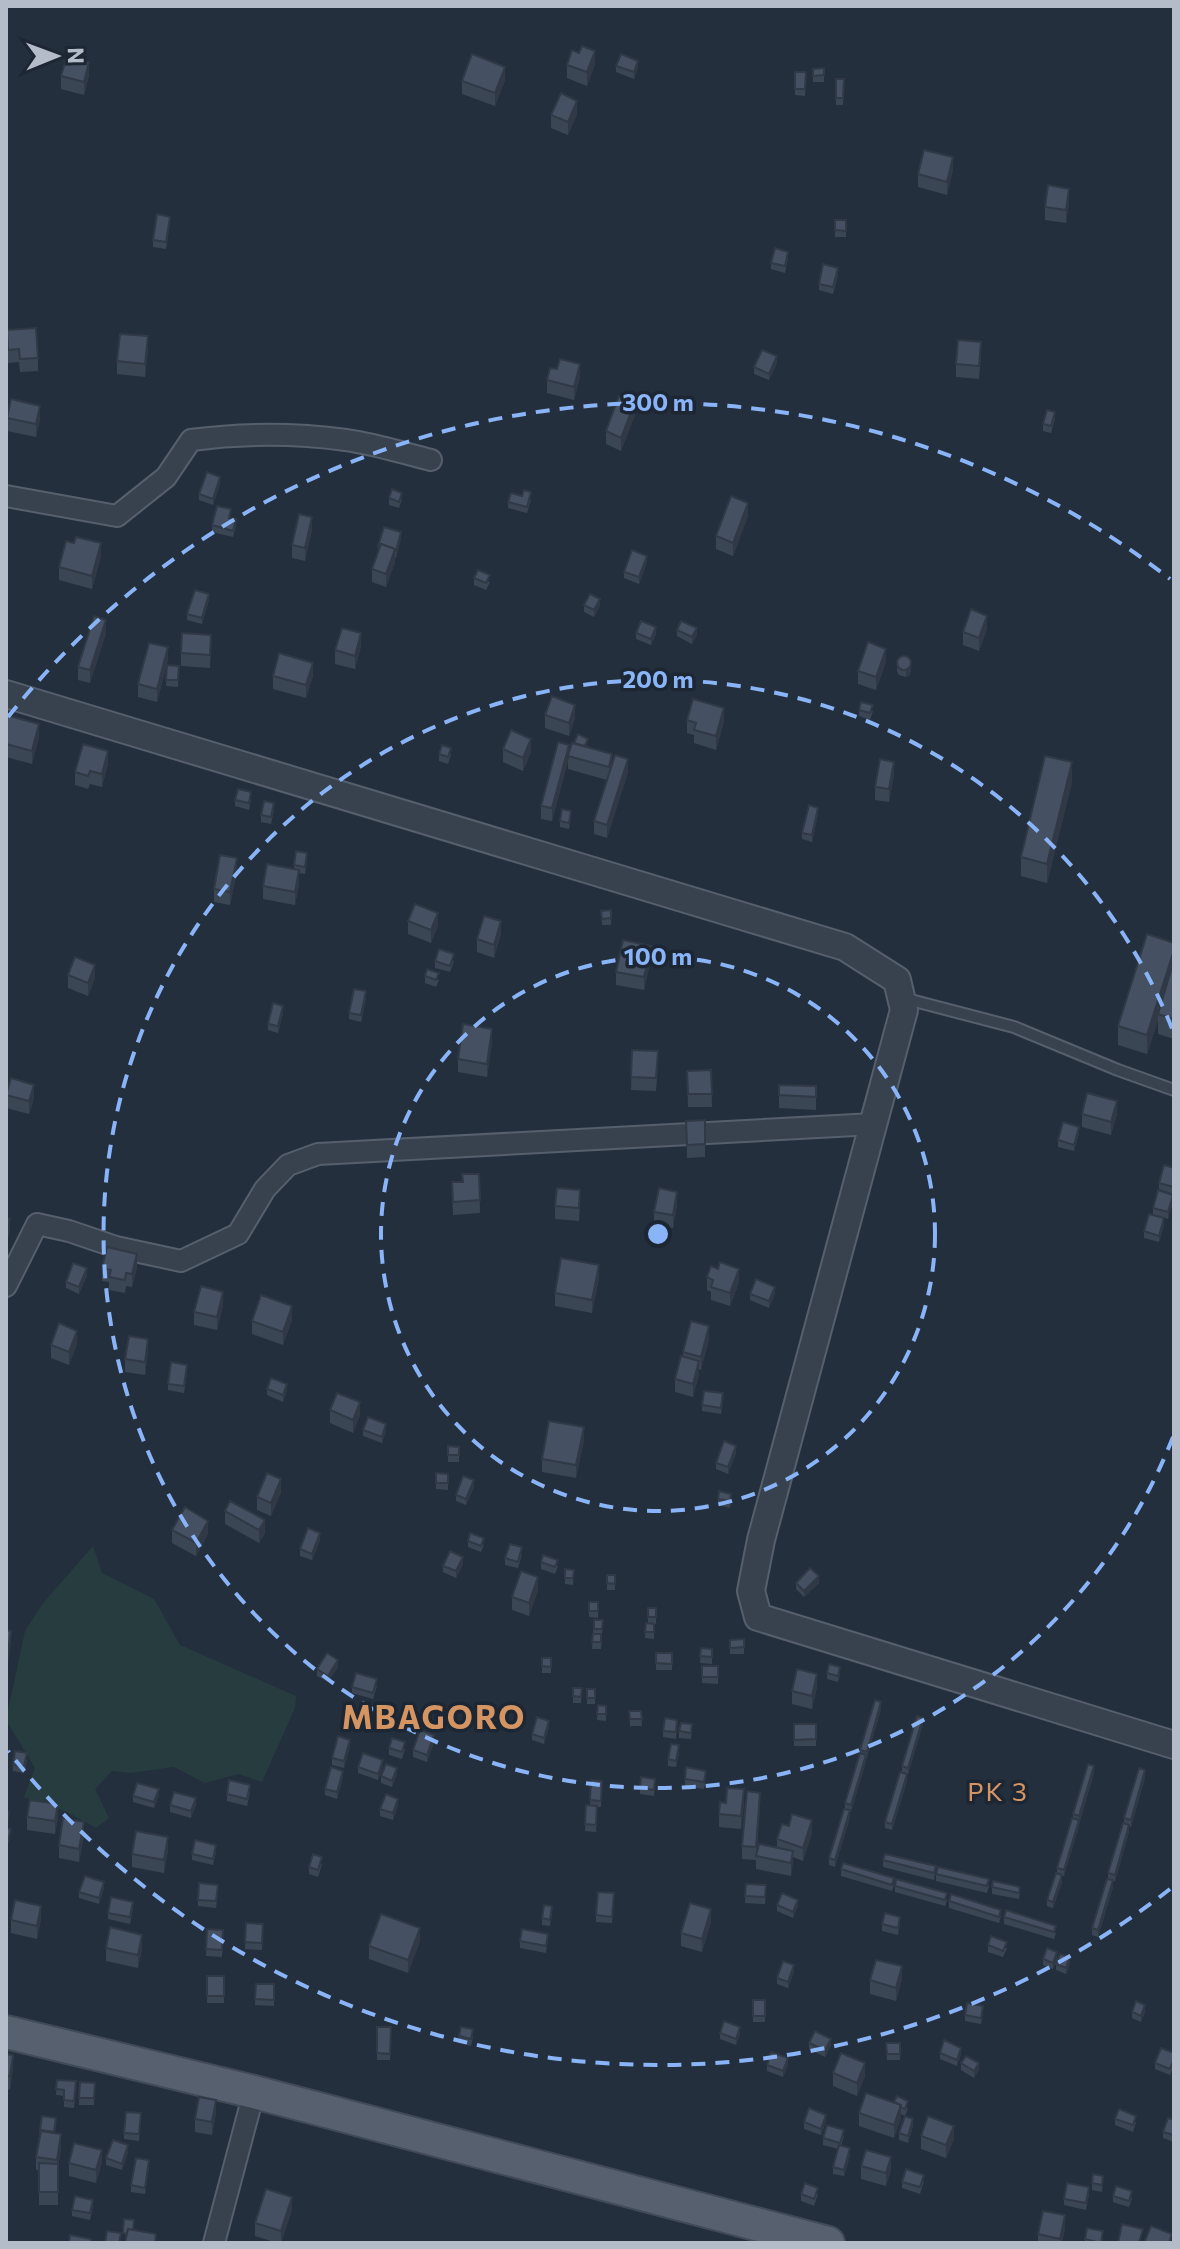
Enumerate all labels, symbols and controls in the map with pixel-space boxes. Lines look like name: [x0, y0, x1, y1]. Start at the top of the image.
north arrow: [16, 16, 96, 96]
text: N: [63, 47, 90, 64]
text: 300 m: [622, 387, 694, 416]
text: 200 m: [623, 664, 693, 693]
text: 100 m: [624, 941, 692, 970]
centre of rings: [644, 1220, 672, 1248]
district label: MBAGORO: [342, 1696, 526, 1736]
district label: PK 3: [967, 1775, 1029, 1806]

